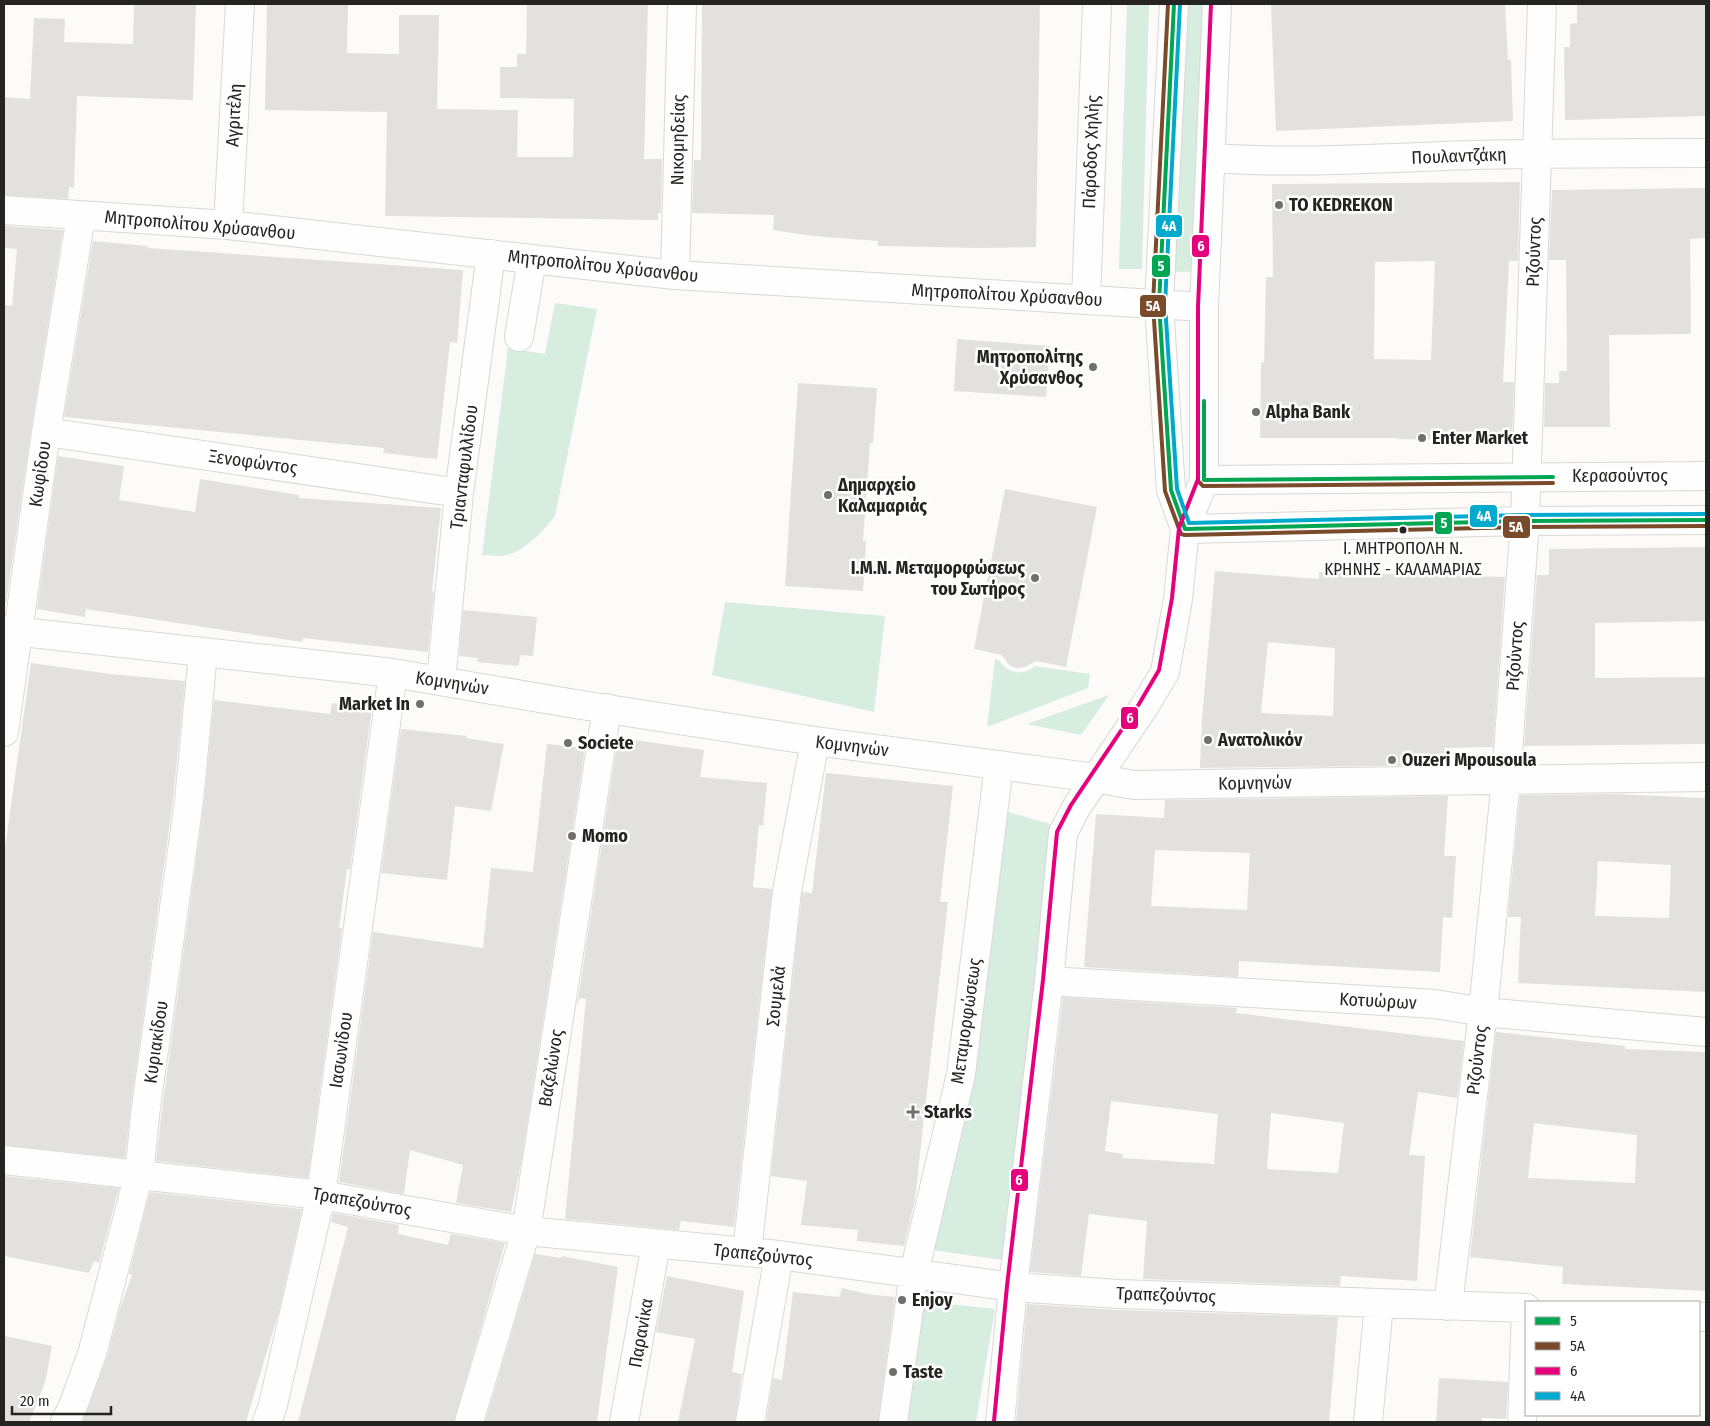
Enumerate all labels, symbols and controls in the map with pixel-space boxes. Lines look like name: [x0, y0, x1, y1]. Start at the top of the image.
street label: Αγριτέλη: [221, 83, 247, 147]
street label: Νικομηδείας: [666, 94, 690, 186]
street label: Πάροδος Χηλής: [1078, 94, 1104, 209]
street label: Πουλαντζάκη: [1411, 143, 1507, 169]
place label: TO KEDREKON: [1289, 194, 1393, 216]
marker: TO KEDREKON: [1273, 199, 1285, 211]
street label: Μητροπολίτου Χρύσανθου: [104, 206, 296, 244]
line badge: 4Α: [1155, 214, 1183, 238]
street label: Ριζούντος: [1522, 216, 1546, 287]
text: 4Α: [1162, 218, 1177, 235]
line badge: 6: [1191, 234, 1210, 258]
text: 6: [1197, 238, 1205, 255]
street label: Μητροπολίτου Χρύσανθου: [507, 245, 699, 287]
line badge: 5: [1151, 254, 1171, 278]
text: 5: [1158, 258, 1165, 275]
street label: Μητροπολίτου Χρύσανθου: [911, 279, 1103, 311]
line badge: 5Α: [1139, 294, 1167, 318]
text: 5Α: [1146, 298, 1161, 315]
place label: Μητροπολίτης Χρύσανθος: [977, 346, 1083, 389]
marker: Μητροπολίτης Χρύσανθος: [1087, 361, 1099, 373]
place label: Alpha Bank: [1265, 401, 1351, 423]
street label: Τριανταφυλλίδου: [445, 404, 483, 530]
marker: Alpha Bank: [1250, 406, 1262, 418]
place label: Enter Market: [1432, 427, 1529, 449]
marker: Enter Market: [1416, 432, 1428, 444]
street label: Κωφίδου: [24, 440, 56, 508]
street label: Ξενοφώντος: [207, 445, 299, 479]
street label: Κερασούντος: [1572, 465, 1668, 487]
place label: Δημαρχείο Καλαμαριάς: [837, 474, 927, 517]
marker: Δημαρχείο Καλαμαριάς: [822, 489, 834, 501]
line badge: 4Α: [1469, 504, 1498, 528]
text: 4Α: [1477, 508, 1492, 525]
line badge: 5: [1434, 511, 1453, 535]
text: 5: [1441, 515, 1448, 532]
line badge: 5Α: [1502, 515, 1531, 539]
text: 5Α: [1509, 519, 1524, 536]
marker: Ι. ΜΗΤΡΟΠΟΛΗ Ν. ΚΡΗΝΗΣ - ΚΑΛΑΜΑΡΙΑΣ: [1398, 525, 1408, 535]
place label: Ι. ΜΗΤΡΟΠΟΛΗ Ν. ΚΡΗΝΗΣ - ΚΑΛΑΜΑΡΙΑΣ: [1324, 538, 1482, 580]
place label: Ι.Μ.Ν. Μεταμορφώσεως του Σωτήρος: [851, 557, 1025, 600]
marker: Ι.Μ.Ν. Μεταμορφώσεως του Σωτήρος: [1029, 572, 1041, 584]
street label: Ριζούντος: [1502, 620, 1528, 692]
street label: Κομνηνών: [414, 666, 490, 700]
place label: Market In: [339, 693, 410, 715]
marker: Market In: [414, 698, 426, 710]
line badge: 6: [1120, 706, 1139, 730]
text: 6: [1126, 710, 1134, 727]
place label: Ανατολικόν: [1217, 729, 1303, 751]
street label: Κομνηνών: [814, 731, 890, 761]
place label: Societe: [578, 732, 634, 754]
marker: Ανατολικόν: [1202, 734, 1214, 746]
marker: Societe: [562, 737, 574, 749]
place label: Ouzeri Mpousoula: [1402, 749, 1537, 771]
marker: Ouzeri Mpousoula: [1386, 754, 1398, 766]
street label: Κομνηνών: [1218, 771, 1292, 795]
place label: Momo: [582, 825, 628, 847]
marker: Momo: [566, 830, 578, 842]
street label: Μεταμορφώσεως: [946, 956, 986, 1085]
street label: Σουμελά: [762, 964, 790, 1028]
street label: Κοτυώρων: [1339, 988, 1417, 1014]
street label: Κυριακίδου: [139, 999, 173, 1085]
street label: Ιασωνίδου: [325, 1010, 357, 1090]
street label: Ριζούντος: [1462, 1024, 1492, 1096]
street label: Βαζελώνος: [534, 1027, 568, 1108]
place label: Starks: [924, 1101, 972, 1123]
marker: Starks: [906, 1105, 920, 1119]
line badge: 6: [1010, 1168, 1029, 1192]
text: 6: [1015, 1172, 1023, 1189]
street label: Τραπεζούντος: [311, 1182, 413, 1222]
street label: Τραπεζούντος: [712, 1239, 814, 1271]
street label: Τραπεζούντος: [1116, 1282, 1217, 1308]
place label: Enjoy: [912, 1289, 953, 1311]
marker: Enjoy: [896, 1294, 908, 1306]
street label: Παρανίκα: [624, 1297, 658, 1369]
legend: [1525, 1301, 1700, 1416]
text: 5: [1570, 1312, 1577, 1330]
text: 5Α: [1570, 1337, 1585, 1355]
place label: Taste: [903, 1361, 943, 1383]
text: 6: [1570, 1362, 1577, 1380]
marker: Taste: [887, 1366, 899, 1378]
scale bar: [12, 1384, 111, 1416]
text: 4Α: [1570, 1387, 1585, 1405]
text: 20 m: [20, 1392, 50, 1410]

